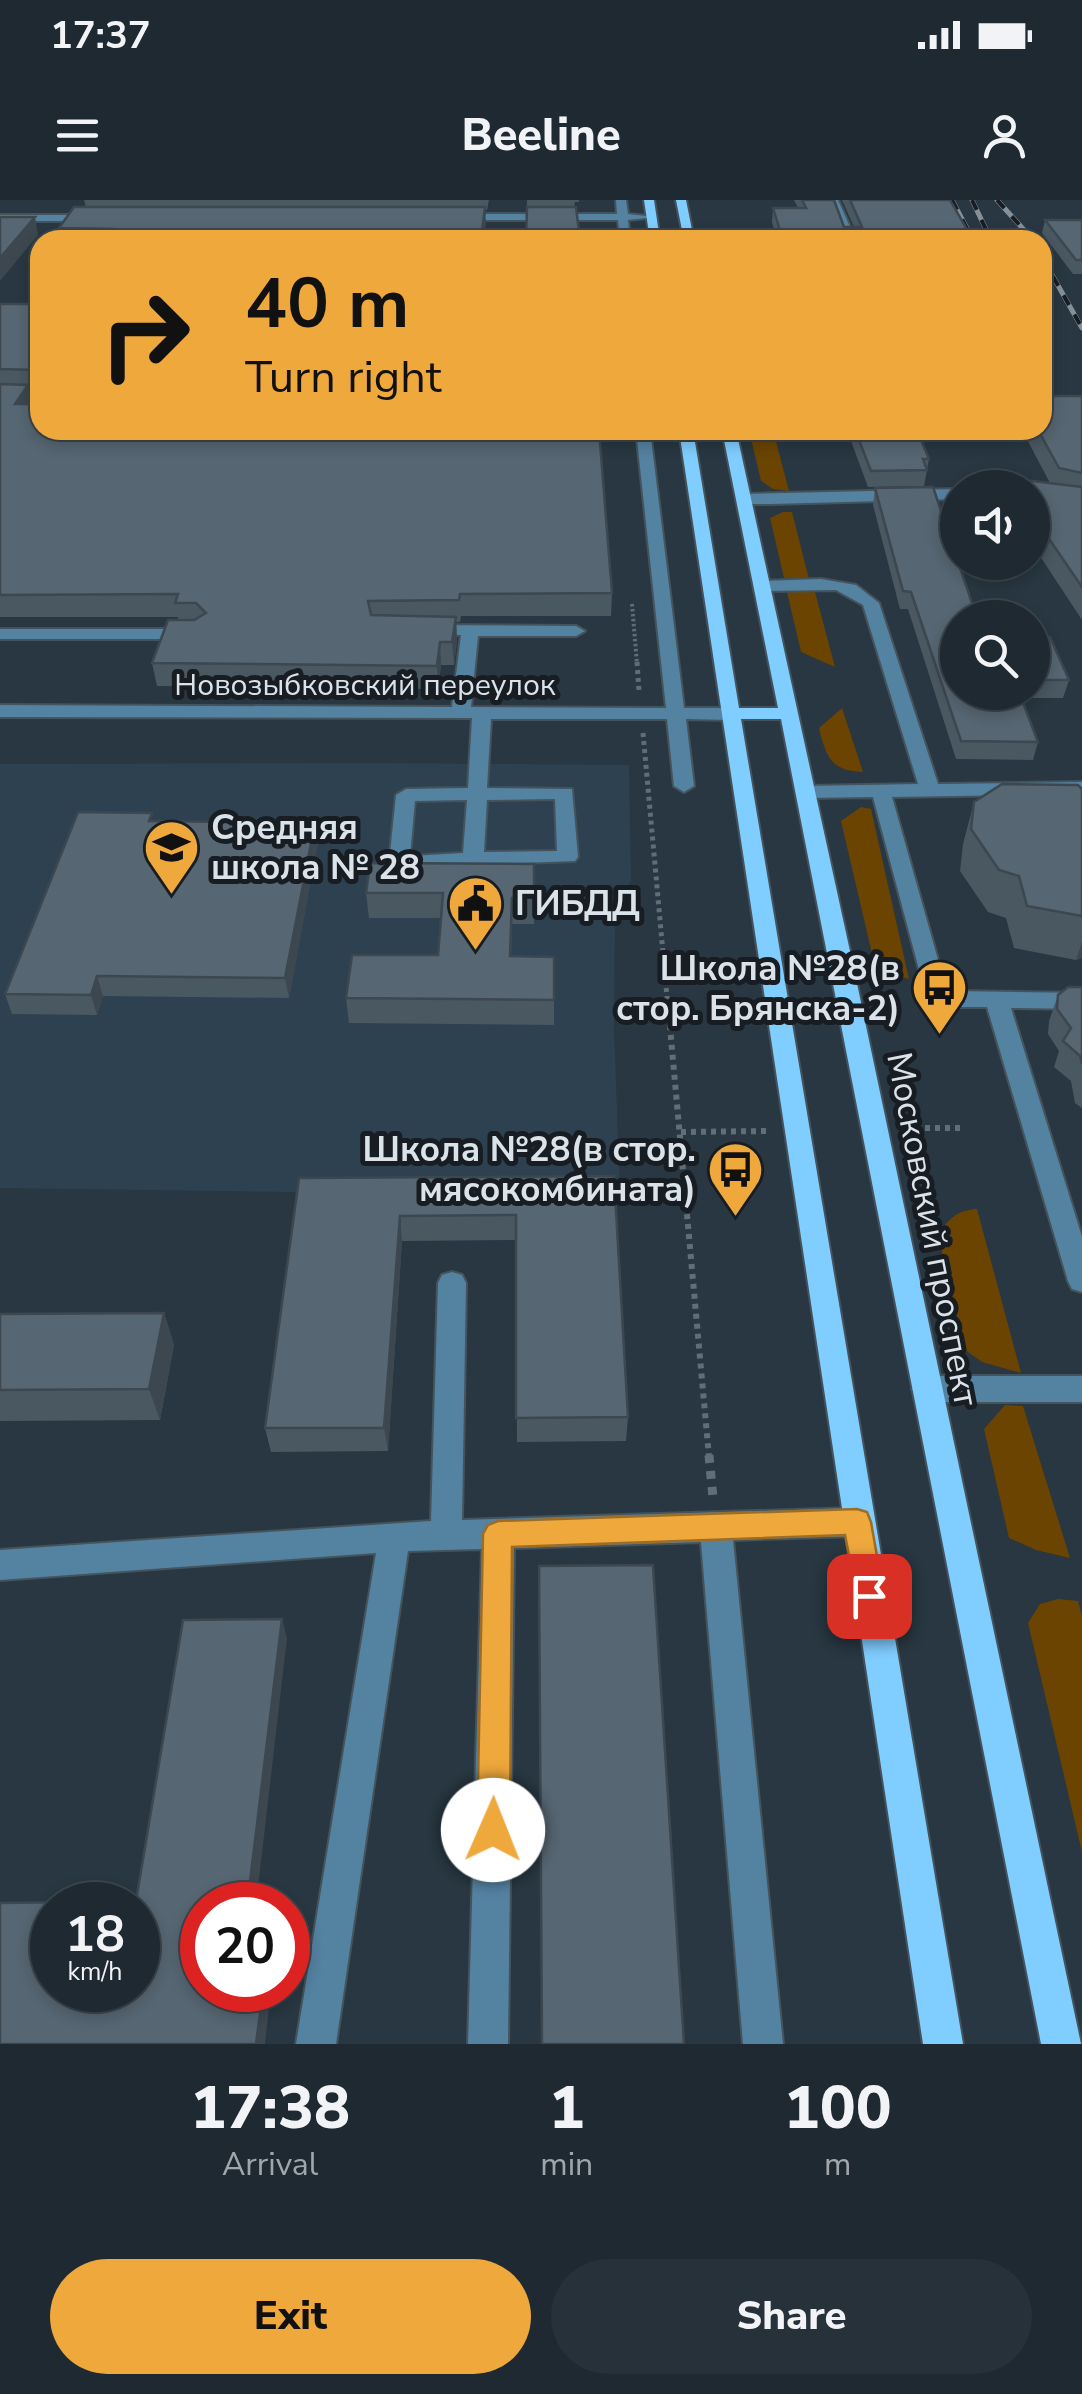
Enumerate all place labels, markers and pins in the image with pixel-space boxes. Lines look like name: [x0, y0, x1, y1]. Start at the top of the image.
place label: Средняя школа № 28: [211, 804, 420, 891]
school or university icon: Средняя школа № 28: [142, 817, 202, 896]
public building icon: ГИБДД: [446, 873, 506, 952]
place label: ГИБДД: [515, 880, 640, 927]
place label: Школа №28(в стор. Брянска-2): [616, 945, 900, 1032]
bus stop icon: Школа №28(в стор. Брянска-2): [909, 958, 969, 1037]
place label: Школа №28(в стор. мясокомбината): [363, 1126, 696, 1213]
bus stop icon: Школа №28(в стор. мясокомбината): [705, 1139, 765, 1218]
pin: [827, 1554, 912, 1639]

